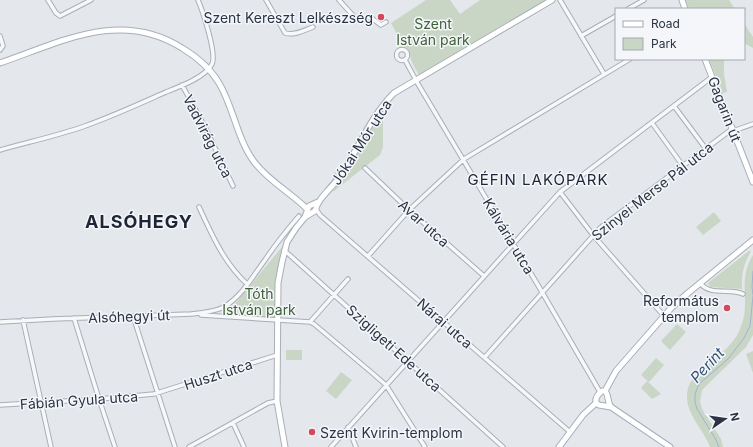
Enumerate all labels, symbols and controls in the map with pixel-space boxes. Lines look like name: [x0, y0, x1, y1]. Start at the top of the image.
legend: [615, 8, 745, 60]
place label: Szent Kereszt Lelkészség: [203, 9, 373, 26]
marker: Szent Kereszt Lelkészség: [376, 12, 386, 22]
park label: Szent István park: [396, 15, 470, 48]
text: Road: [651, 16, 680, 31]
text: Park: [651, 36, 677, 51]
street label: Gagarin út: [705, 74, 745, 145]
street label: Vadvirág utca: [180, 92, 236, 180]
street label: Jókai Mór utca: [327, 96, 395, 188]
street label: Szinyei Merse Pál utca: [588, 138, 716, 244]
district label: GÉFIN LAKÓPARK: [467, 170, 609, 189]
street label: Kálvária utca: [480, 195, 538, 277]
street label: Avar utca: [395, 196, 453, 250]
district label: ALSÓHEGY: [85, 211, 193, 232]
park label: Tóth István park: [222, 285, 296, 318]
place label: Református templom: [643, 292, 719, 325]
street label: Nárai utca: [414, 294, 476, 352]
street label: Szigligeti Ede utca: [343, 301, 445, 395]
marker: Református templom: [722, 303, 732, 313]
street label: Alsóhegyi út: [88, 306, 171, 326]
water label: Perint: [686, 343, 729, 387]
street label: Huszt utca: [182, 355, 254, 393]
street label: Fábián Gyula utca: [19, 387, 139, 413]
north arrow: [705, 399, 745, 439]
text: N: [727, 411, 743, 422]
place label: Szent Kvirin-templom: [320, 424, 463, 441]
marker: Szent Kvirin-templom: [307, 427, 317, 437]

